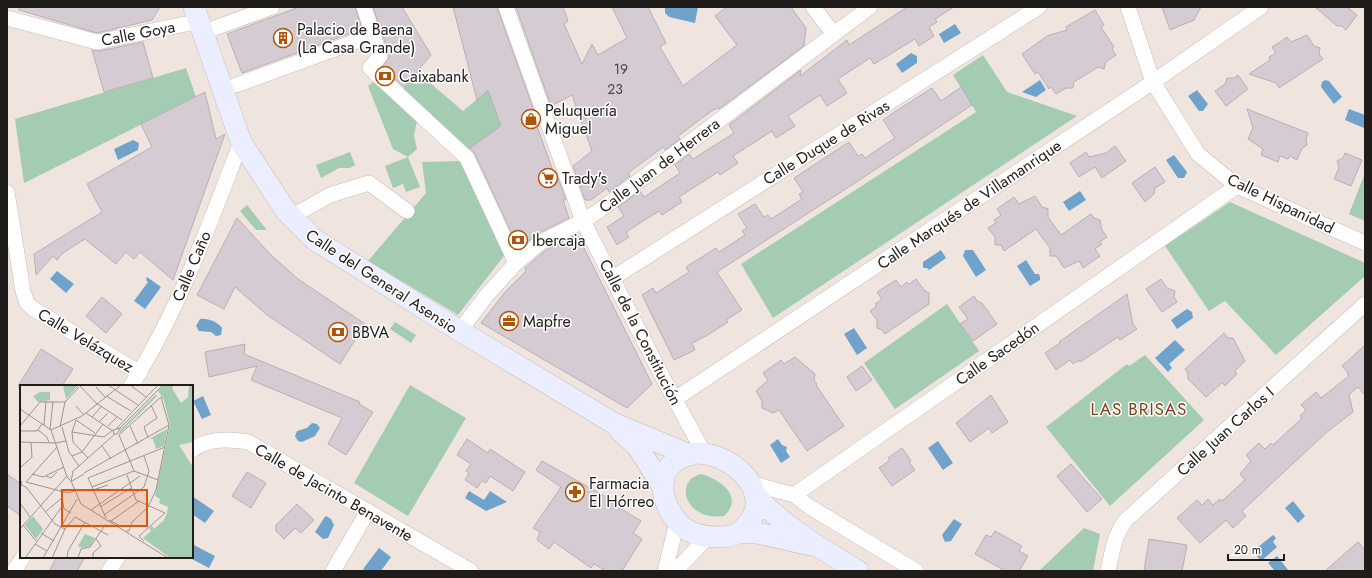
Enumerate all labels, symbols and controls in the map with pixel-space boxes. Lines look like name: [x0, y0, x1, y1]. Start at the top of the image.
street label: Calle Goya: [99, 15, 177, 52]
place label: Palacio de Baena (La Casa Grande): [297, 18, 416, 59]
building icon: Palacio de Baena (La Casa Grande): [272, 27, 294, 49]
house number: 19: [614, 59, 628, 79]
bank icon: Caixabank: [374, 65, 396, 87]
place label: Caixabank: [399, 65, 469, 88]
house number: 23: [607, 79, 623, 99]
street label: Calle Duque de Rivas: [759, 94, 894, 191]
place label: Peluquería Miguel: [545, 99, 617, 140]
shop icon: Peluquería Miguel: [520, 108, 542, 130]
street label: Calle Juan de Herrera: [594, 112, 725, 219]
street label: Calle Marqués de Villamanrique: [873, 134, 1066, 275]
supermarket icon: Trady's: [537, 167, 559, 189]
place label: Trady's: [562, 167, 607, 190]
street label: Calle Hispanidad: [1223, 168, 1338, 239]
street label: Calle del General Asensio: [301, 224, 462, 339]
street label: Calle Caño: [166, 227, 217, 305]
bank icon: Ibercaja: [507, 229, 529, 251]
place label: Ibercaja: [532, 229, 586, 252]
street label: Calle de la Constitución: [594, 255, 687, 409]
street label: Calle Velázquez: [34, 303, 139, 378]
office icon: Mapfre: [498, 310, 520, 332]
place label: Mapfre: [523, 310, 571, 333]
street label: Calle Sacedón: [951, 316, 1044, 391]
bank icon: BBVA: [327, 321, 349, 343]
place label: BBVA: [352, 321, 390, 344]
street label: Calle Juan Carlos I: [1172, 381, 1279, 481]
inset map: [20, 385, 193, 558]
district label: LAS BRISAS: [1091, 397, 1187, 421]
street label: Calle de Jacinto Benavente: [250, 438, 417, 547]
place label: Farmacia El Hórreo: [589, 472, 654, 513]
pharmacy icon: Farmacia El Hórreo: [564, 481, 586, 503]
scale bar: [1228, 536, 1284, 562]
text: 20 m: [1234, 541, 1261, 559]

